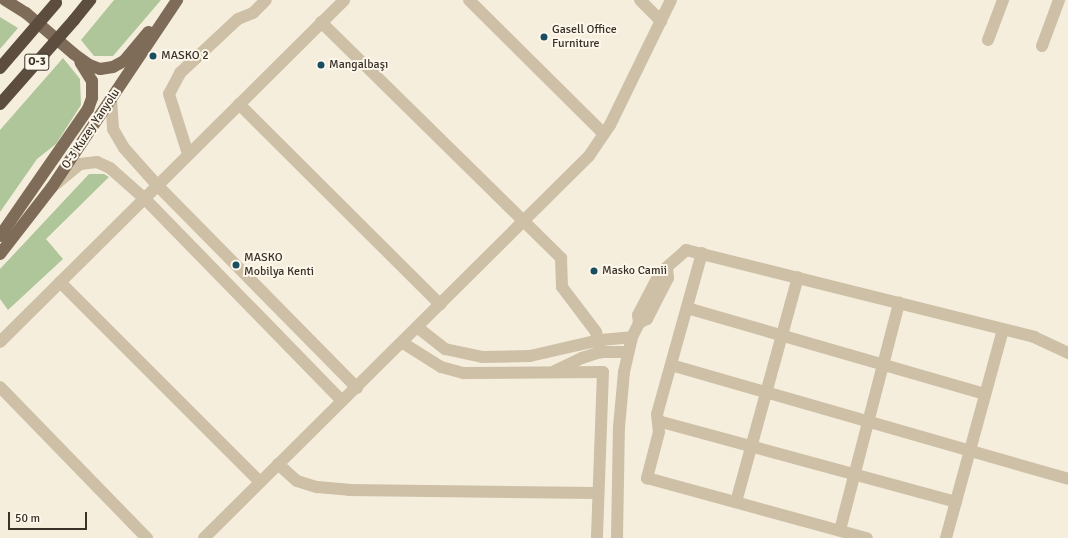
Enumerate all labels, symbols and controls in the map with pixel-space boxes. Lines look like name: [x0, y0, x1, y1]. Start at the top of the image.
place label: Gasell Office Furniture: [552, 23, 617, 51]
marker: Gasell Office Furniture: [539, 32, 549, 42]
place label: MASKO 2: [161, 49, 209, 63]
marker: MASKO 2: [148, 51, 158, 61]
road number: O-3: [24, 53, 50, 71]
place label: Mangalbaşı: [329, 58, 388, 72]
marker: Mangalbaşı: [316, 60, 326, 70]
street label: O-3 Kuzey Yanyolu: [59, 86, 123, 172]
place label: MASKO Mobilya Kenti: [244, 251, 314, 279]
marker: MASKO Mobilya Kenti: [231, 260, 241, 270]
place label: Masko Camii: [602, 264, 667, 278]
marker: Masko Camii: [589, 266, 599, 276]
scale bar: [10, 504, 89, 530]
text: 50 m: [15, 511, 40, 526]

